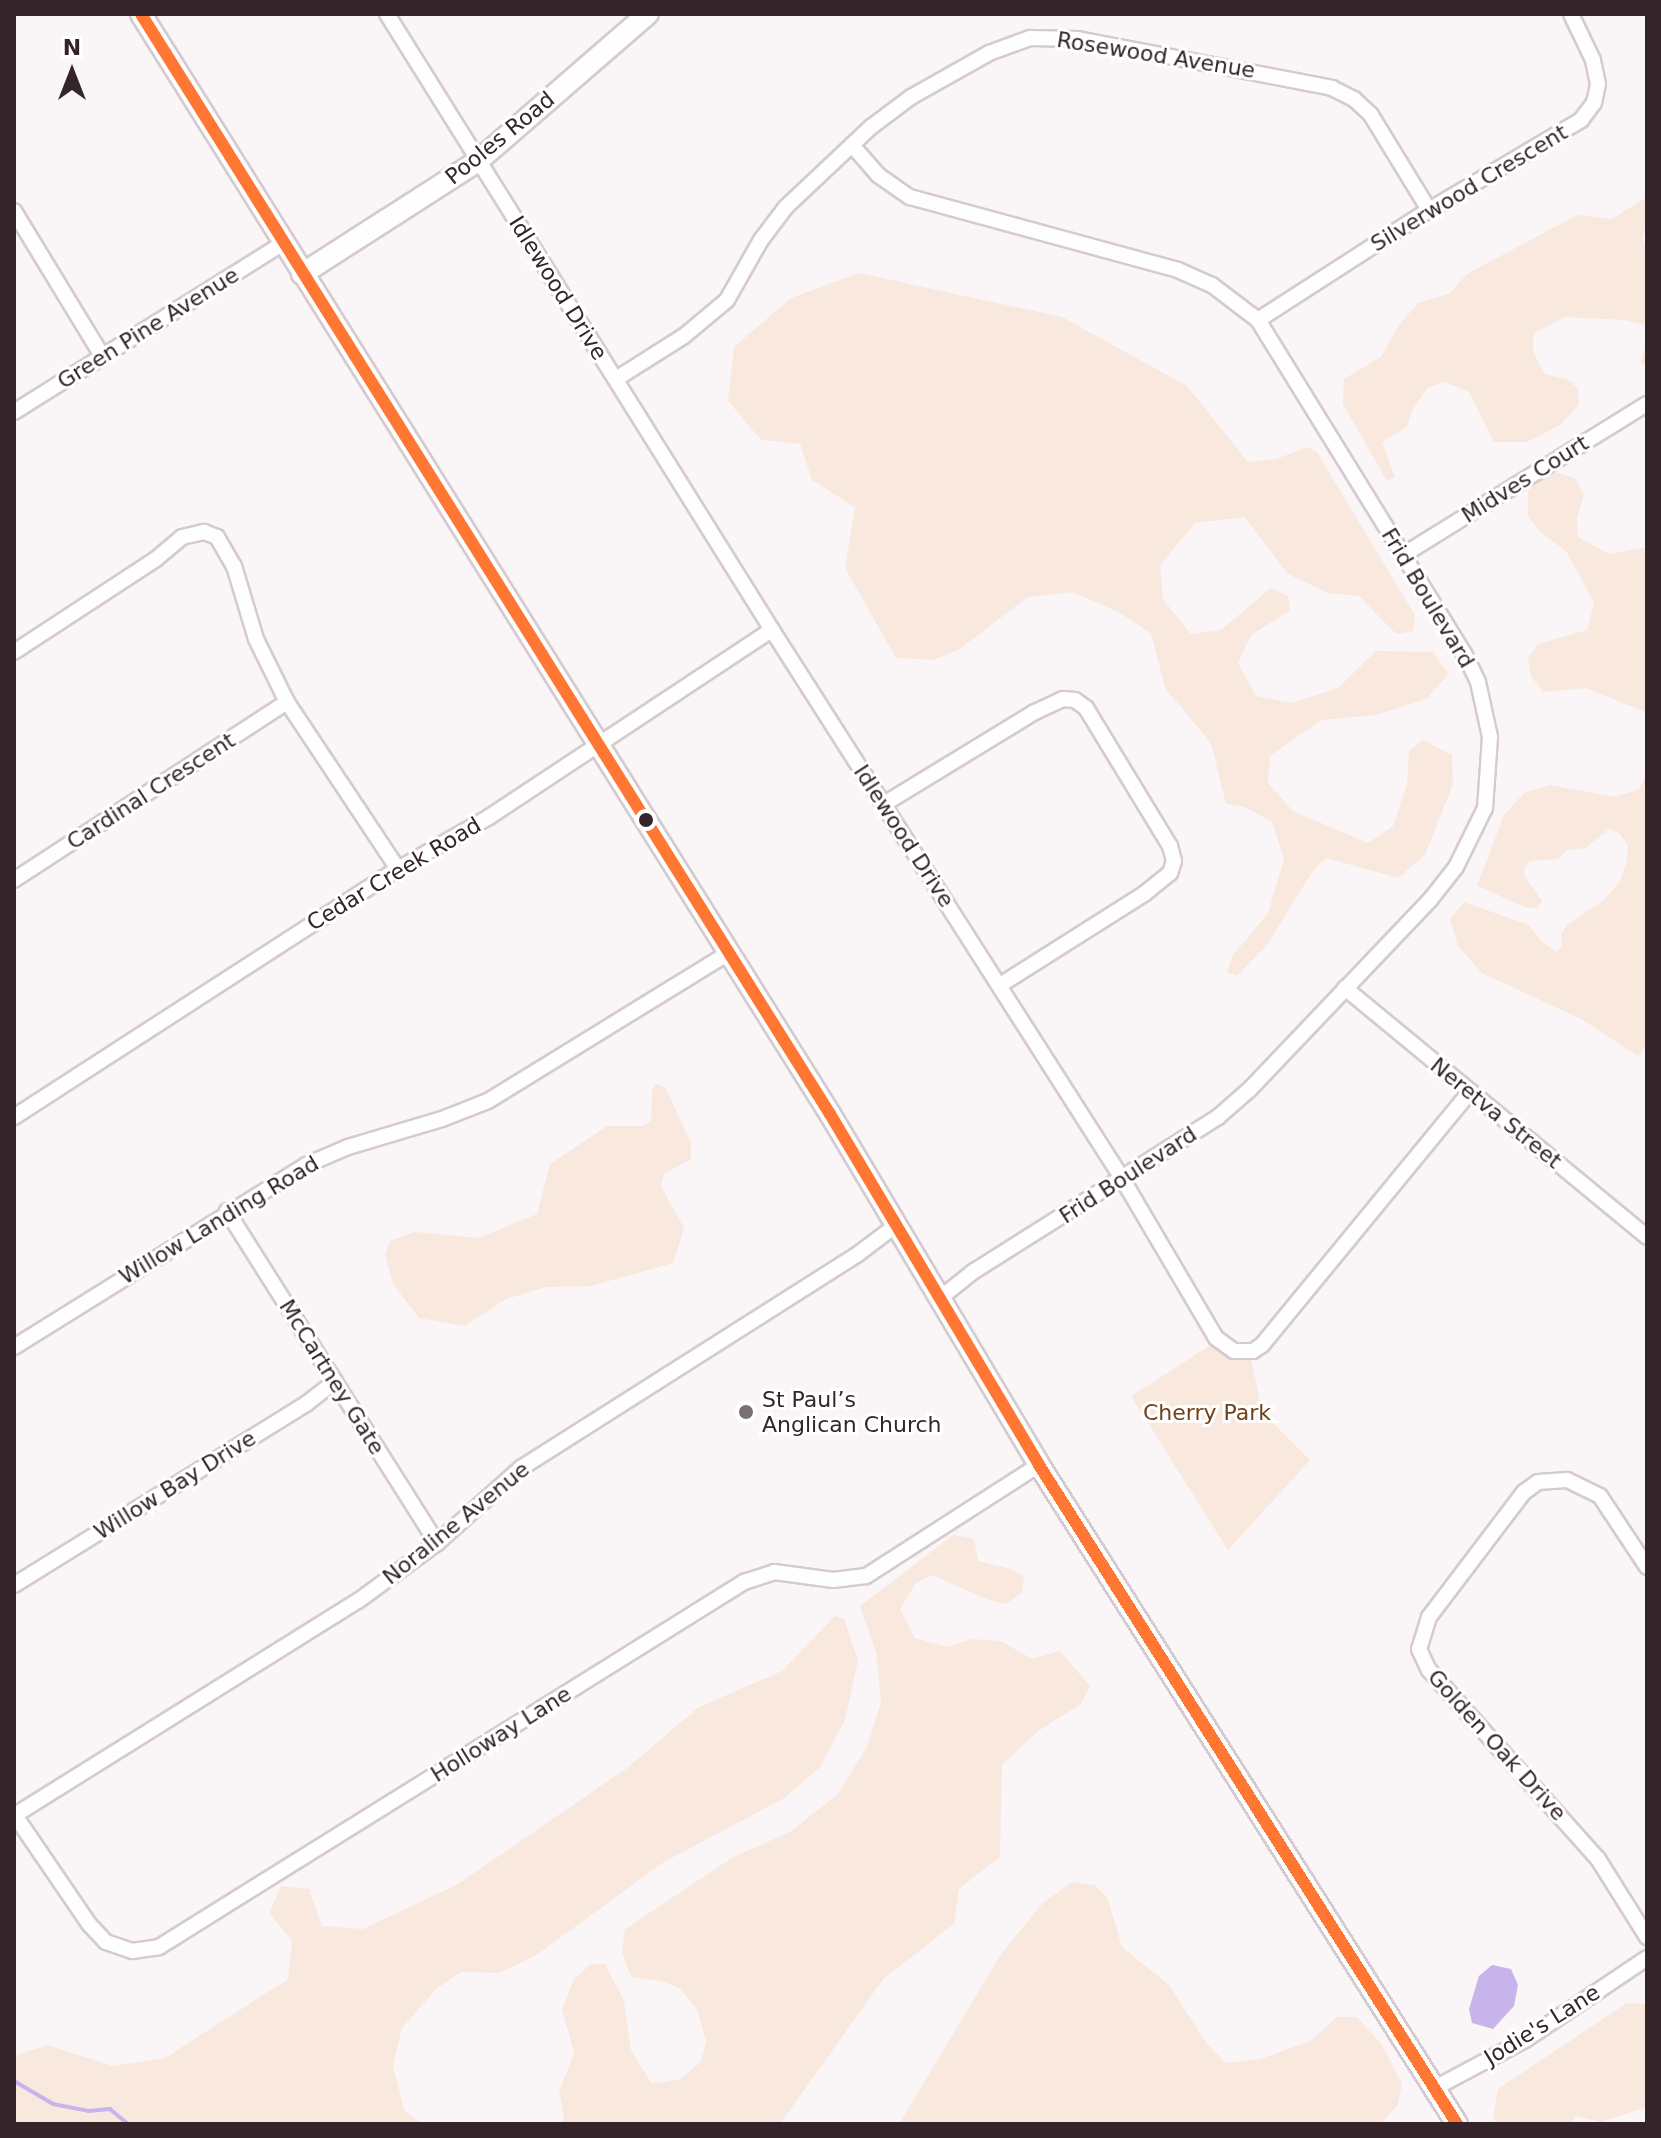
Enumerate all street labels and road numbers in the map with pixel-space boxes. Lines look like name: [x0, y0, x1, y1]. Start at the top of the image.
street label: Rosewood Avenue: [1055, 26, 1257, 84]
street label: Pooles Road: [440, 86, 560, 190]
street label: Silverwood Crescent: [1366, 119, 1572, 257]
street label: Idlewood Drive: [503, 211, 613, 365]
street label: Green Pine Avenue: [53, 262, 243, 394]
street label: Midves Court: [1457, 430, 1593, 528]
street label: Frid Boulevard: [1376, 523, 1480, 673]
street label: Cardinal Crescent: [62, 727, 240, 855]
street label: Idlewood Drive: [848, 760, 960, 912]
street label: Cedar Creek Road: [302, 812, 486, 936]
street label: Neretva Street: [1425, 1052, 1567, 1174]
street label: Frid Boulevard: [1054, 1121, 1202, 1229]
street label: Willow Landing Road: [115, 1150, 323, 1290]
street label: McCartney Gate: [274, 1295, 390, 1459]
street label: Willow Bay Drive: [89, 1425, 261, 1545]
street label: Noraline Avenue: [377, 1456, 535, 1590]
street label: Golden Oak Drive: [1422, 1664, 1572, 1826]
street label: Holloway Lane: [426, 1680, 576, 1788]
street label: Jodie's Lane: [1479, 1979, 1605, 2071]

